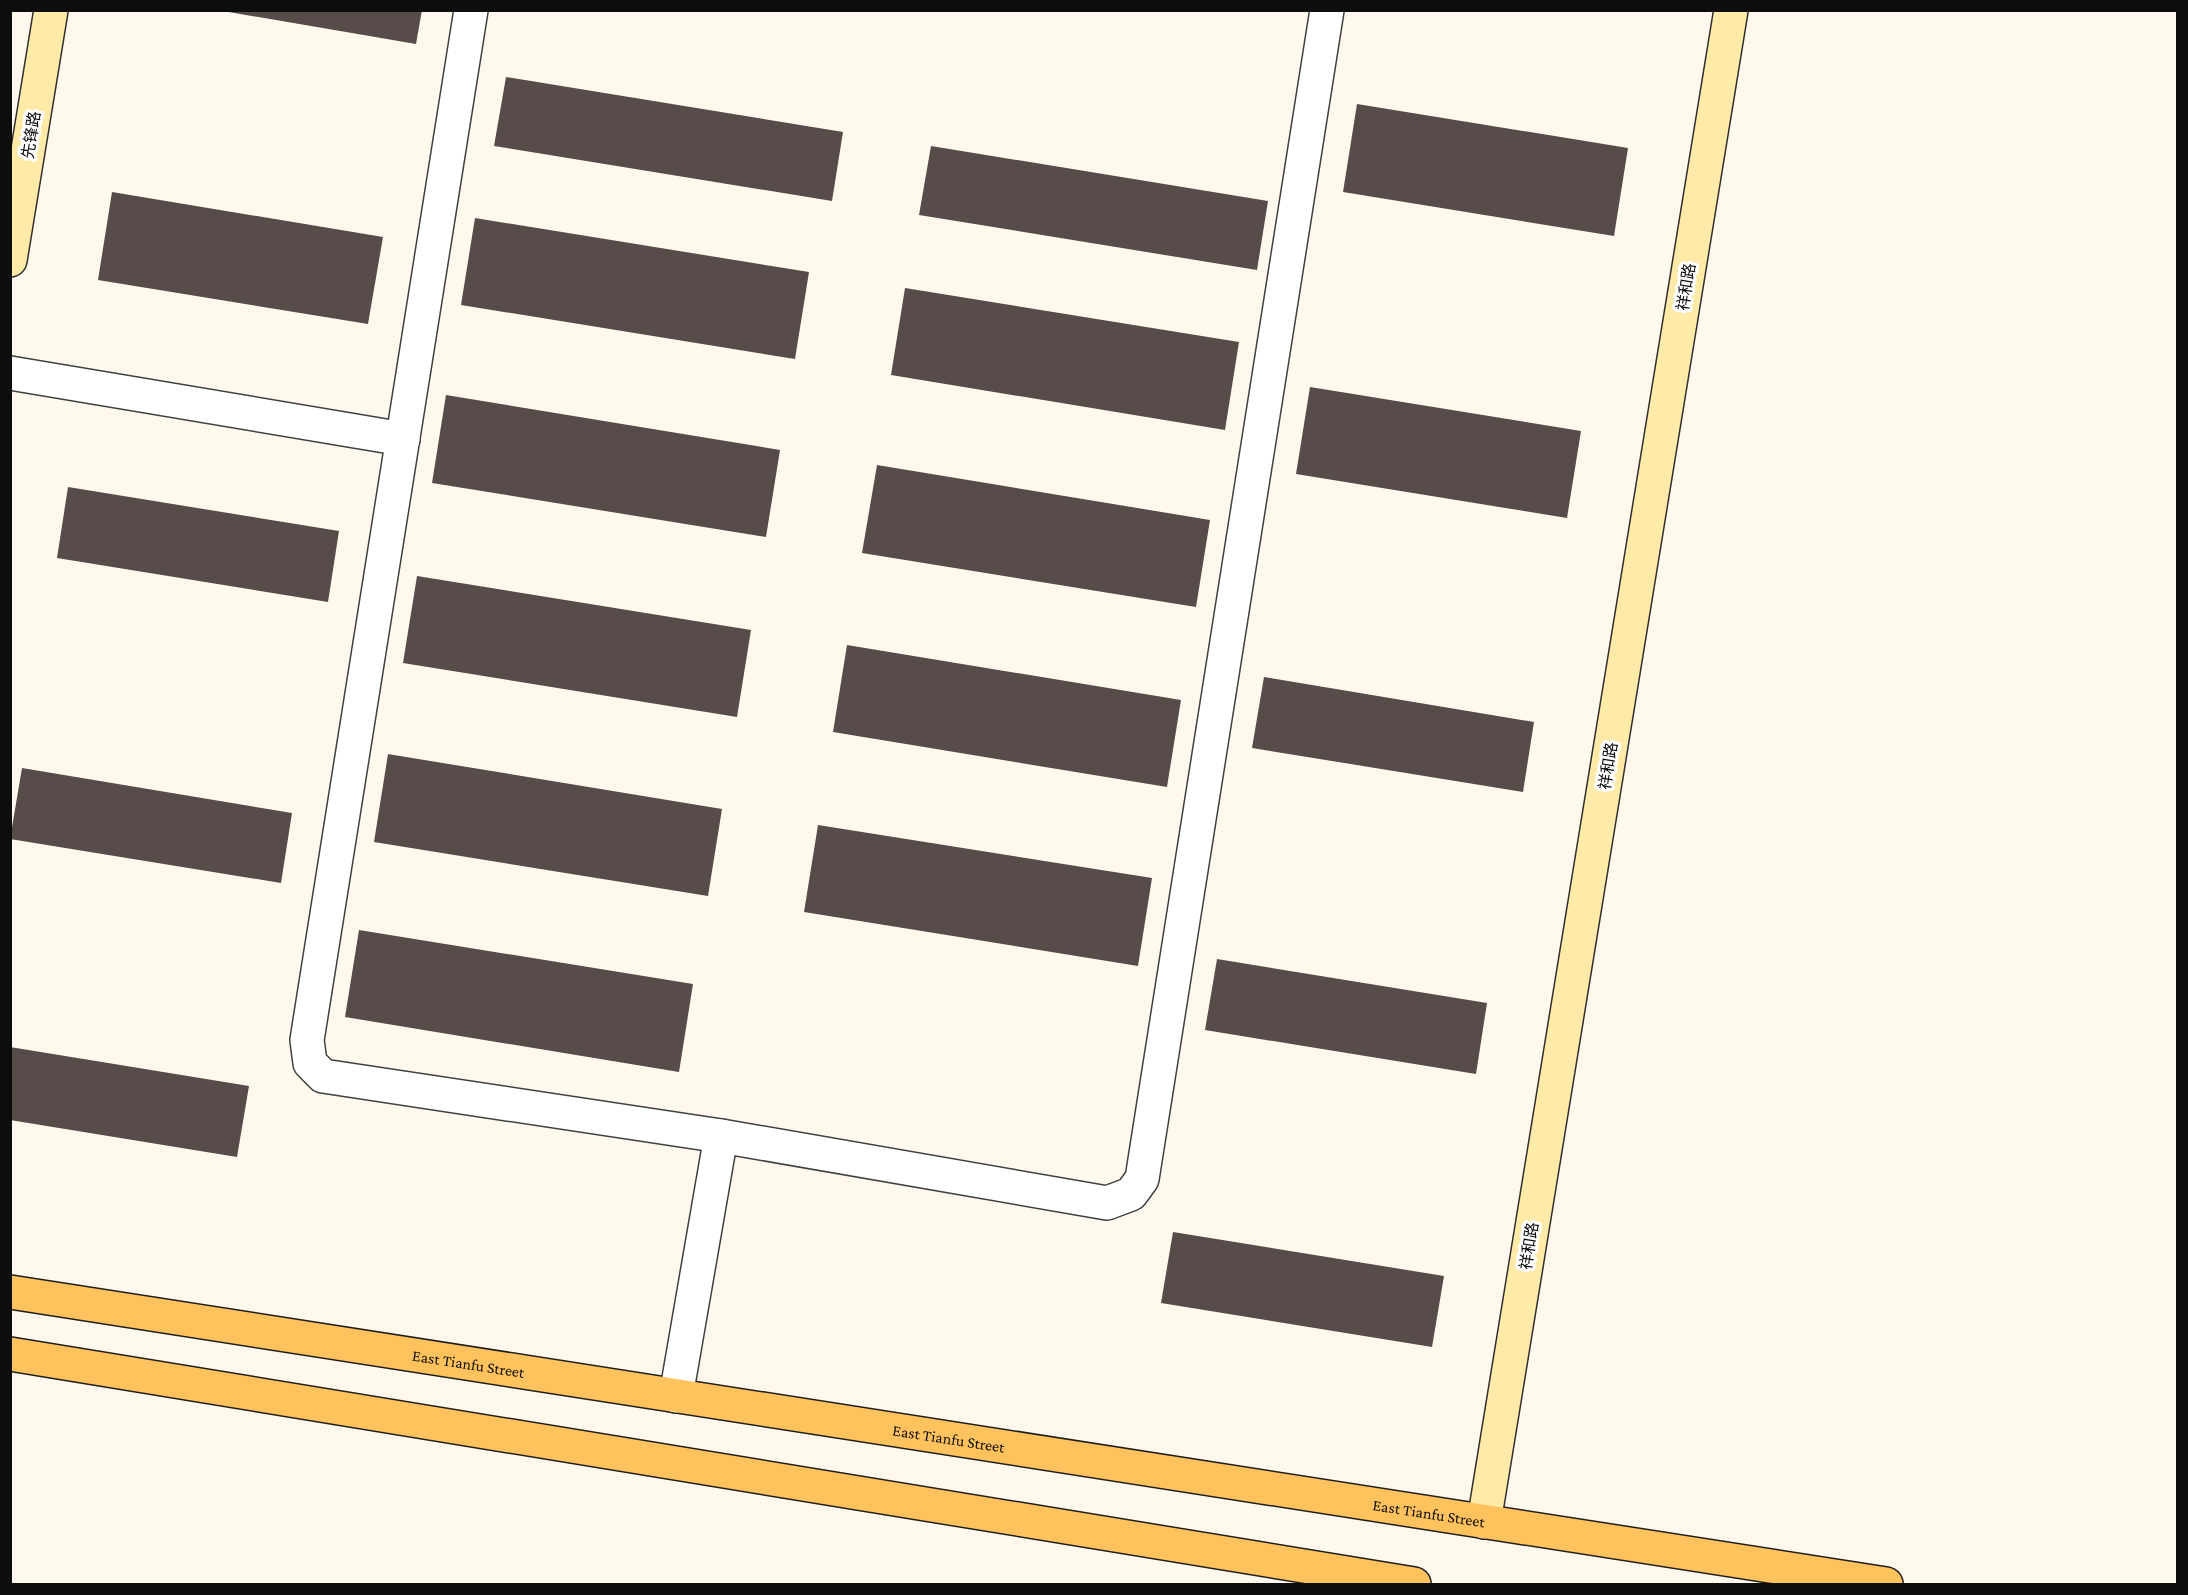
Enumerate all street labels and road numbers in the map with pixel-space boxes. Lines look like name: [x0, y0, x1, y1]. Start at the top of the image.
street label: 先锋路: [19, 110, 43, 160]
street label: 祥和路: [1674, 262, 1698, 312]
street label: 祥和路: [1596, 741, 1620, 791]
street label: 祥和路: [1517, 1221, 1541, 1271]
street label: East Tianfu Street: [411, 1346, 526, 1381]
street label: East Tianfu Street: [891, 1421, 1007, 1455]
street label: East Tianfu Street: [1372, 1496, 1487, 1530]

